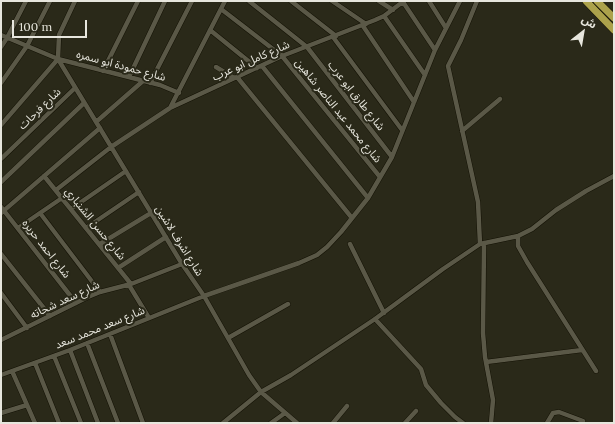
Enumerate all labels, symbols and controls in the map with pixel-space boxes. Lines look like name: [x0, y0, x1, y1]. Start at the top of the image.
scale bar: [14, 12, 89, 38]
north arrow: [563, 12, 603, 52]
text: ش: [579, 12, 599, 32]
text: 100 m: [19, 19, 52, 34]
street label: شارع كامل ابو عرب: [210, 38, 292, 84]
street label: شارع حمودة ابو سمره: [75, 48, 167, 84]
street label: شارع محمد عبد الناصر شاهين: [292, 56, 384, 166]
street label: شارع طارق ابو عرب: [325, 59, 387, 133]
street label: شارع فرحات: [16, 86, 64, 132]
street label: شارع حسن الشنباري: [62, 185, 128, 263]
street label: شارع اشرف لاشين: [152, 203, 206, 279]
street label: شارع احمد حريره: [19, 217, 73, 281]
street label: شارع سعد شحاته: [28, 278, 102, 322]
street label: شارع سعد محمد سعد: [53, 304, 147, 352]

